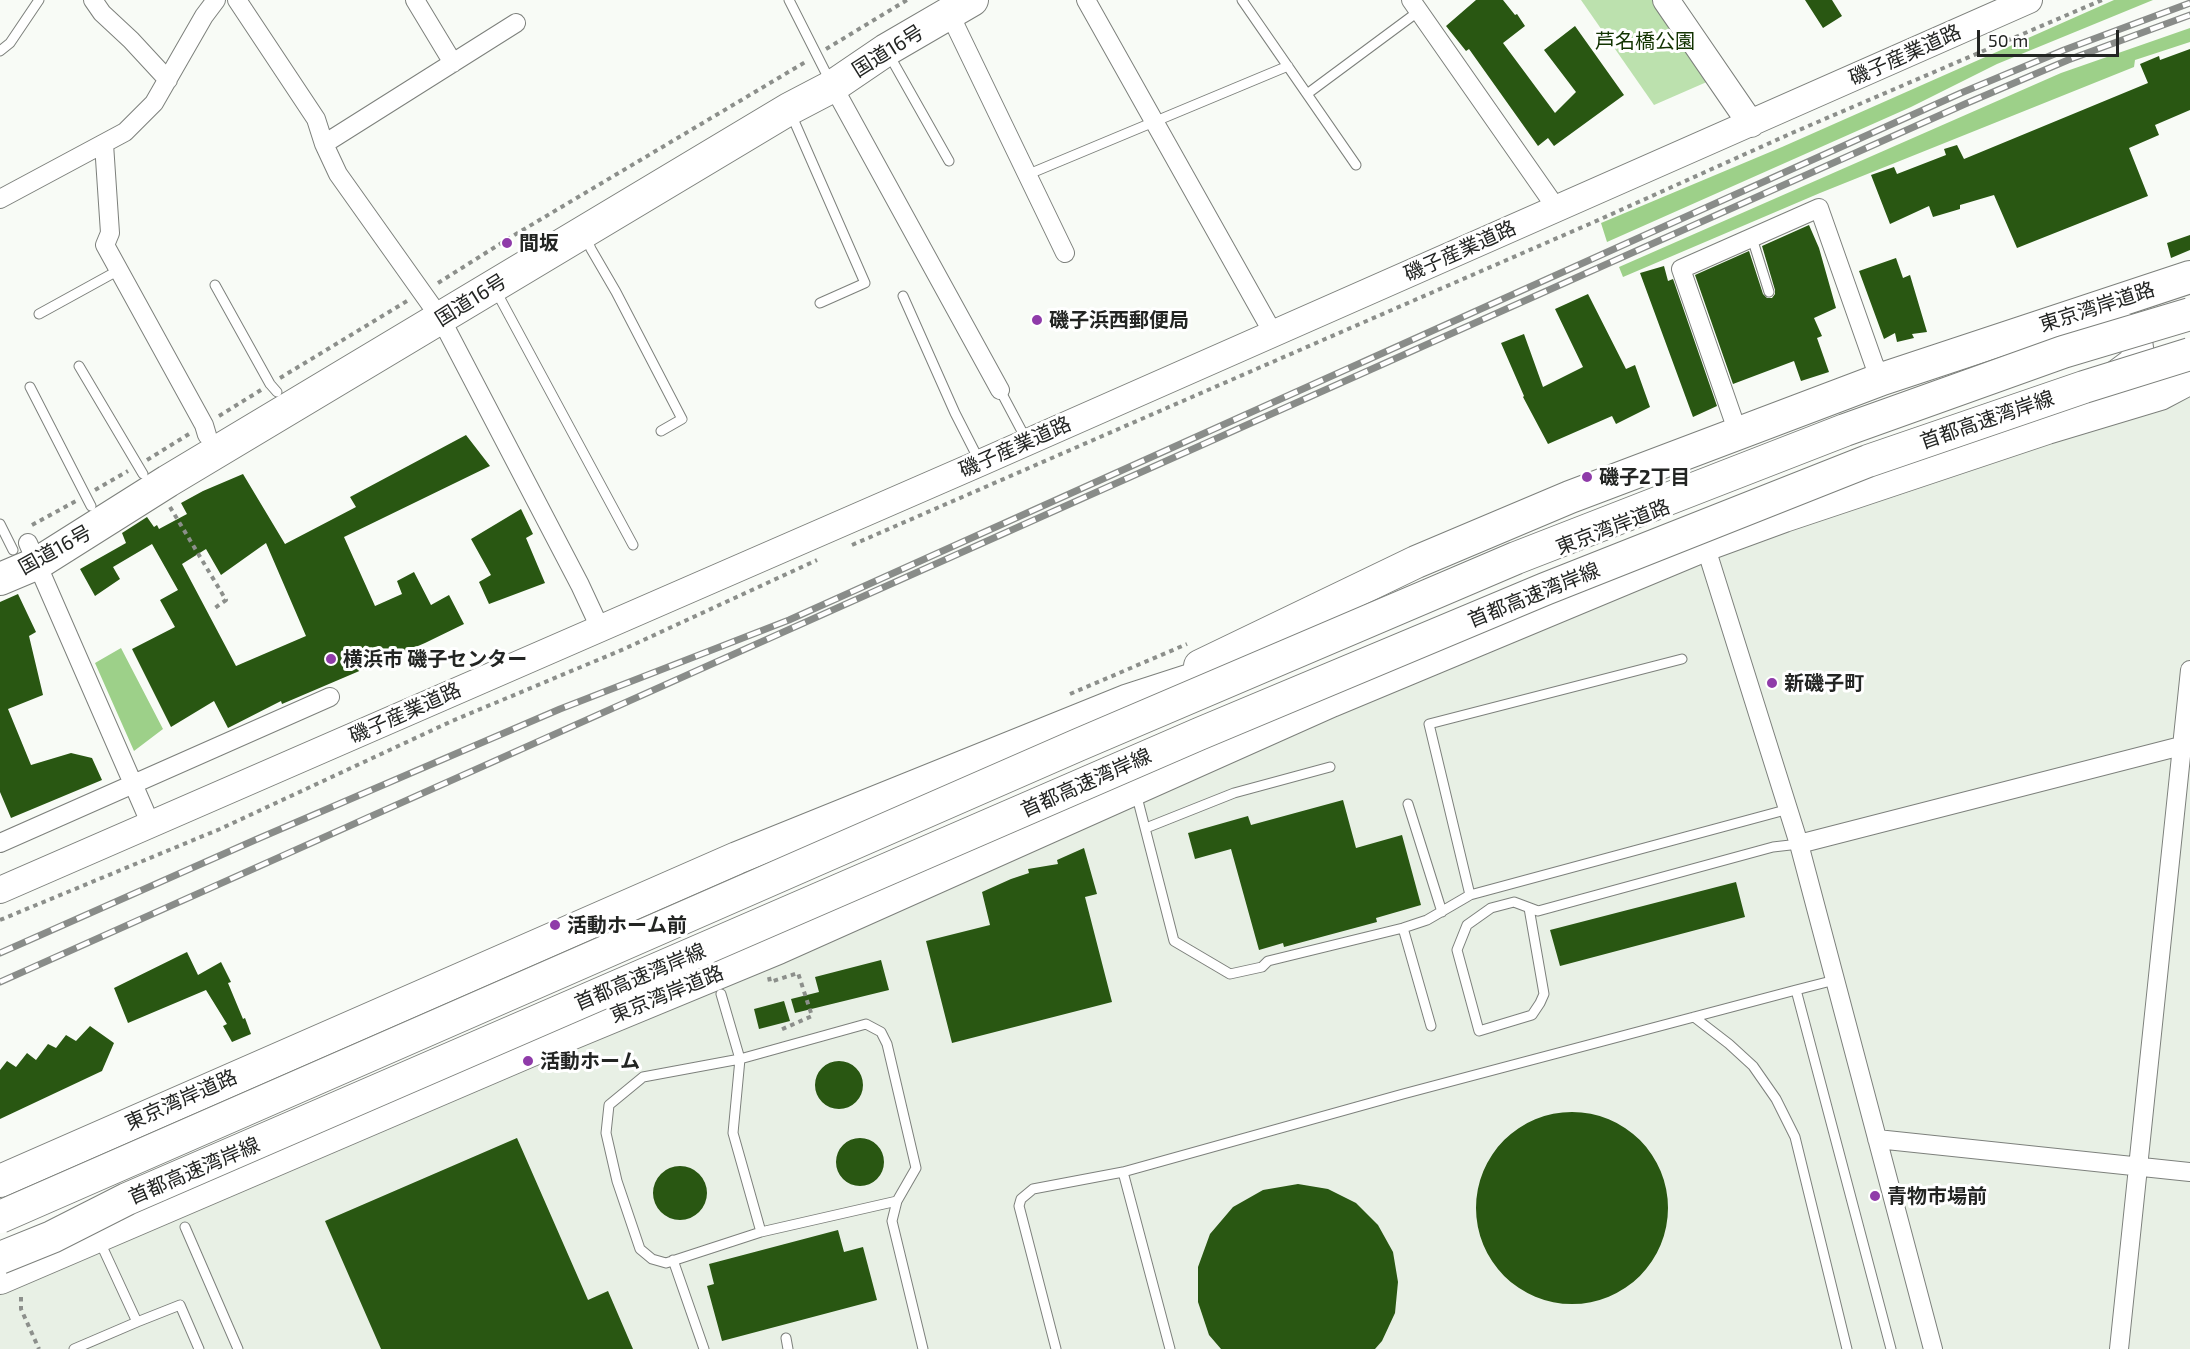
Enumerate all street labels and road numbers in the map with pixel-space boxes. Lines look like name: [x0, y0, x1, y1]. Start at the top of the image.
street label: 国道16号: [848, 20, 928, 82]
street label: 磯子産業道路: [1845, 20, 1965, 90]
street label: 磯子産業道路: [1400, 216, 1520, 286]
street label: 国道16号: [431, 269, 511, 331]
street label: 東京湾岸道路: [2036, 277, 2158, 337]
street label: 首都高速湾岸線: [1917, 386, 2057, 454]
street label: 磯子産業道路: [955, 412, 1075, 482]
street label: 東京湾岸道路: [1553, 494, 1673, 560]
street label: 国道16号: [14, 520, 96, 580]
street label: 首都高速湾岸線: [1465, 558, 1603, 632]
street label: 磯子産業道路: [345, 678, 465, 748]
street label: 首都高速湾岸線: [1017, 744, 1155, 822]
street label: 首都高速湾岸線: [571, 939, 709, 1015]
street label: 東京湾岸道路: [607, 960, 727, 1028]
street label: 東京湾岸道路: [121, 1065, 241, 1135]
street label: 首都高速湾岸線: [125, 1133, 263, 1209]

